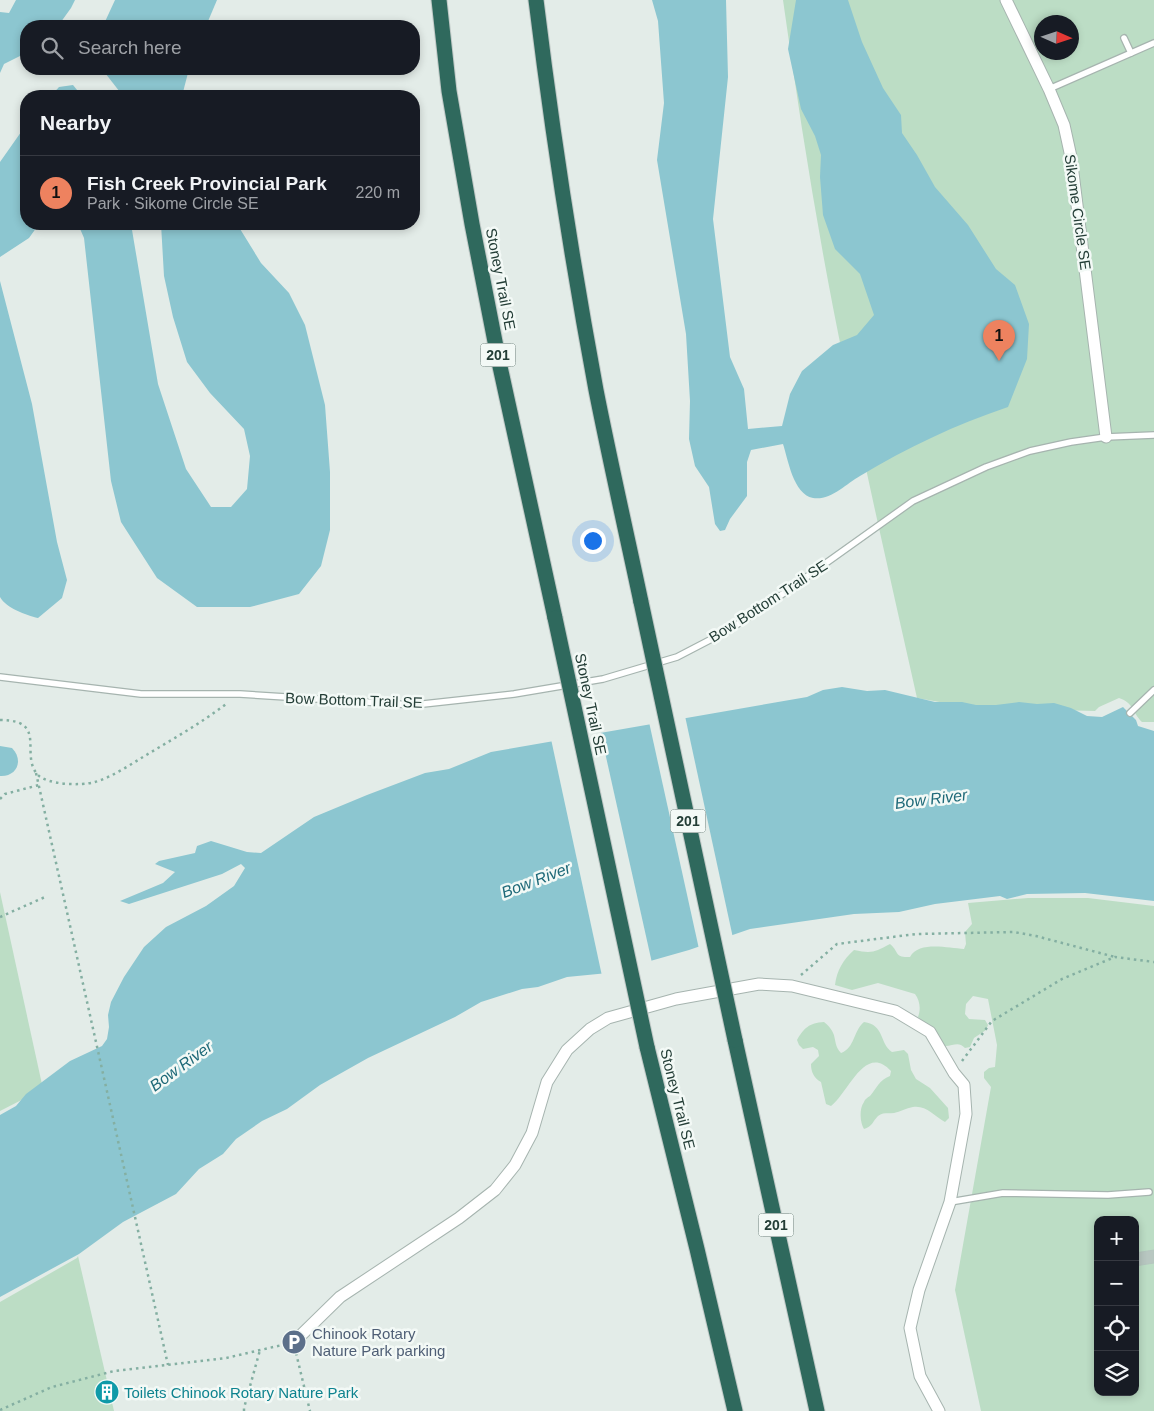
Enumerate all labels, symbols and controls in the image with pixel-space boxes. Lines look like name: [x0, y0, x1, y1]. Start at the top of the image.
north arrow: [1034, 15, 1079, 60]
search box: [20, 20, 420, 75]
icon: search: [38, 34, 66, 62]
text: Search here: [78, 37, 182, 58]
text: Nearby: [40, 111, 111, 134]
street label: Sikome Circle SE: [1061, 153, 1095, 271]
text: Fish Creek Provincial Park: [87, 173, 327, 194]
text: 1: [52, 184, 60, 201]
text: 220 m: [356, 184, 400, 201]
text: Park · Sikome Circle SE: [87, 195, 259, 212]
street label: Stoney Trail SE: [483, 227, 519, 331]
pin: 1: [983, 320, 1015, 361]
road number: 201: [480, 344, 516, 366]
your location: [580, 528, 606, 554]
street label: Bow Bottom Trail SE: [706, 556, 830, 646]
street label: Stoney Trail SE: [572, 652, 610, 756]
street label: Bow Bottom Trail SE: [285, 689, 423, 711]
water label: Bow River: [894, 786, 969, 812]
road number: 201: [670, 809, 706, 832]
water label: Bow River: [499, 859, 574, 901]
water label: Bow River: [147, 1037, 216, 1094]
street label: Stoney Trail SE: [657, 1047, 699, 1151]
road number: 201: [758, 1214, 794, 1236]
map controls: [1094, 1216, 1139, 1396]
button: +: [1094, 1216, 1139, 1261]
button: −: [1094, 1261, 1139, 1306]
button: locate: [1094, 1306, 1139, 1351]
place label: Chinook Rotary Nature Park parking: [312, 1325, 445, 1359]
parking icon: Chinook Rotary Nature Park parking: [281, 1329, 307, 1355]
button: layers: [1094, 1351, 1139, 1396]
building icon: Toilets Chinook Rotary Nature Park: [94, 1379, 120, 1405]
place label: Toilets Chinook Rotary Nature Park: [124, 1384, 359, 1401]

